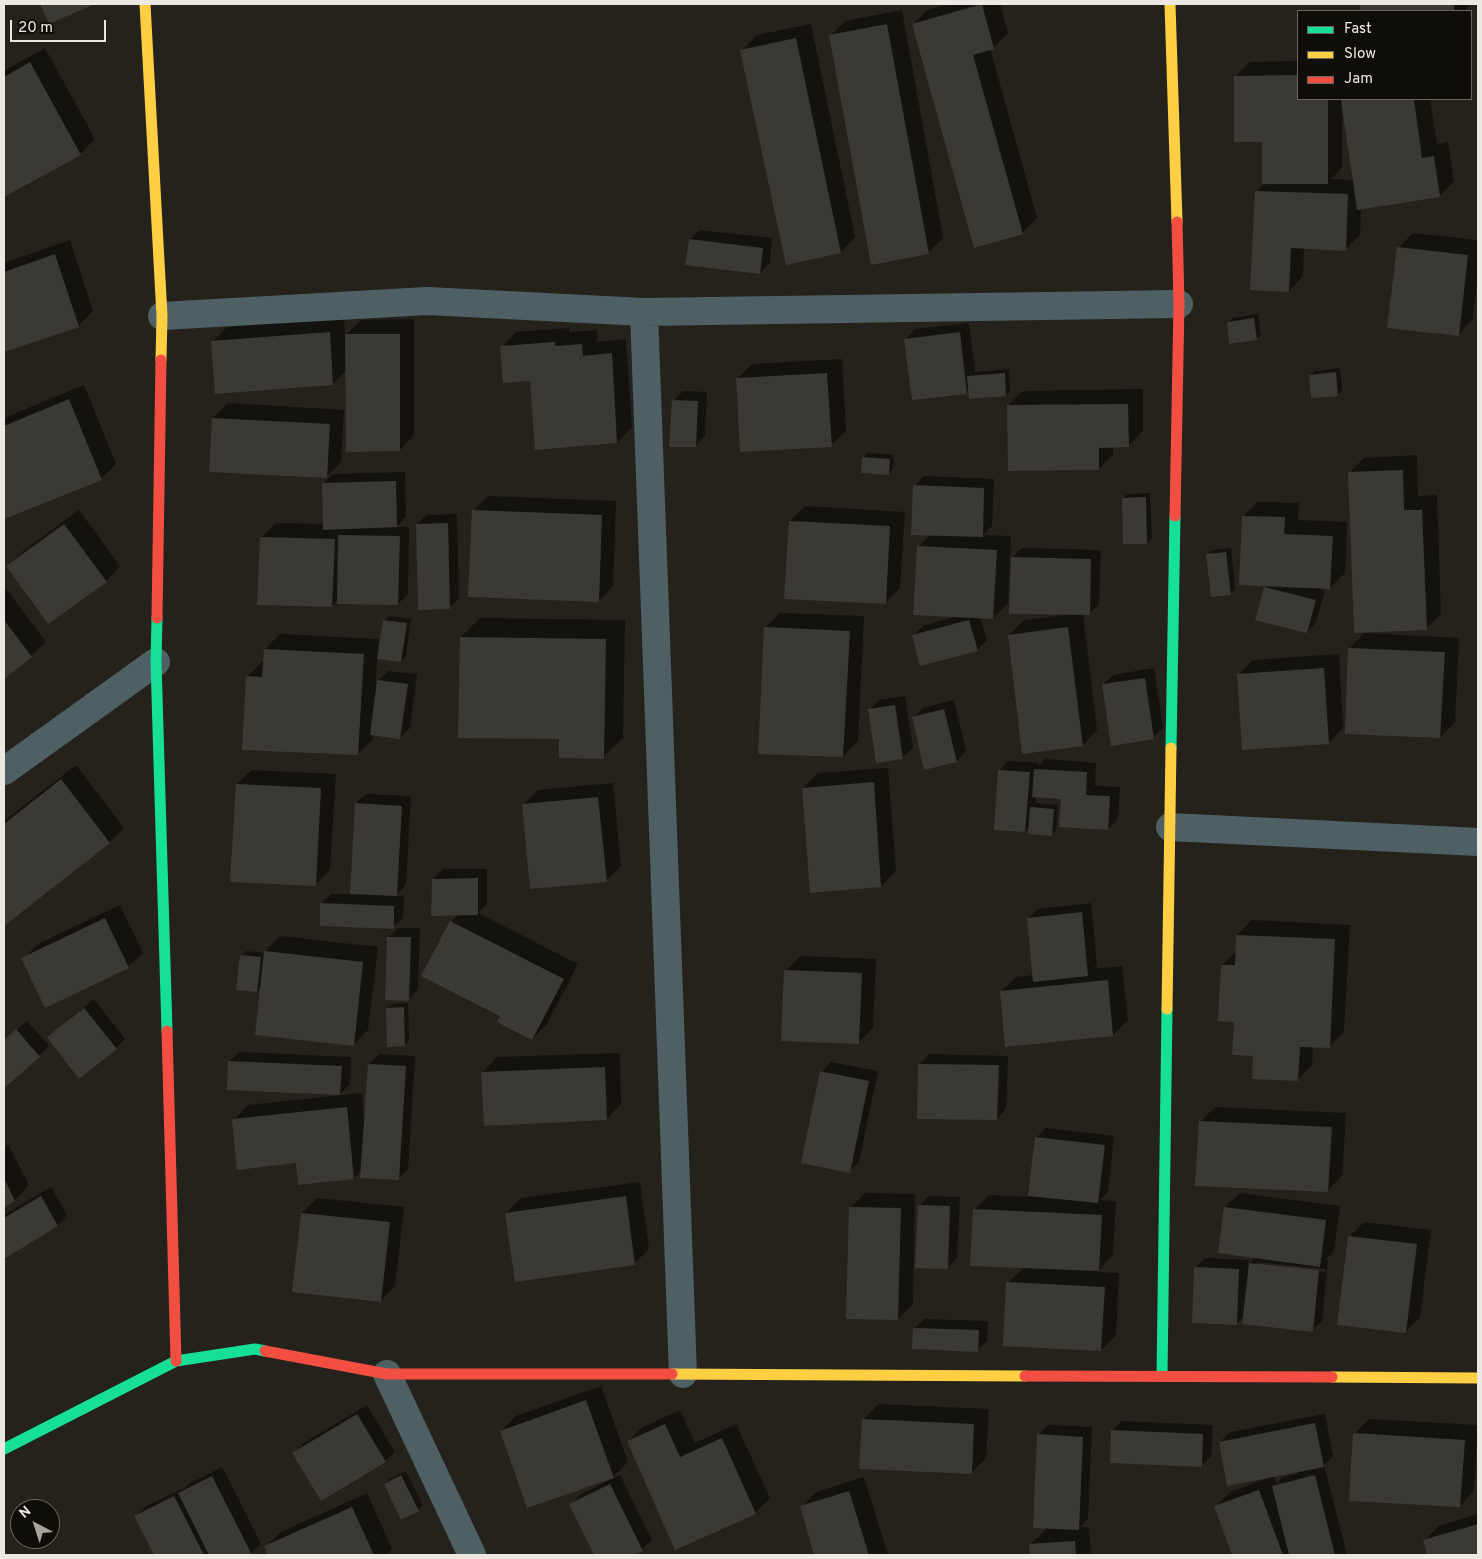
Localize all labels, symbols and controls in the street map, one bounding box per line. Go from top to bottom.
scale bar [12,10,109,42]
legend [1297,10,1472,100]
text: 20 m [18,19,53,38]
text: Fast [1344,20,1372,39]
text: Slow [1344,45,1376,64]
text: Jam [1344,70,1373,89]
north arrow [10,1499,60,1549]
text: N [16,1503,35,1523]

